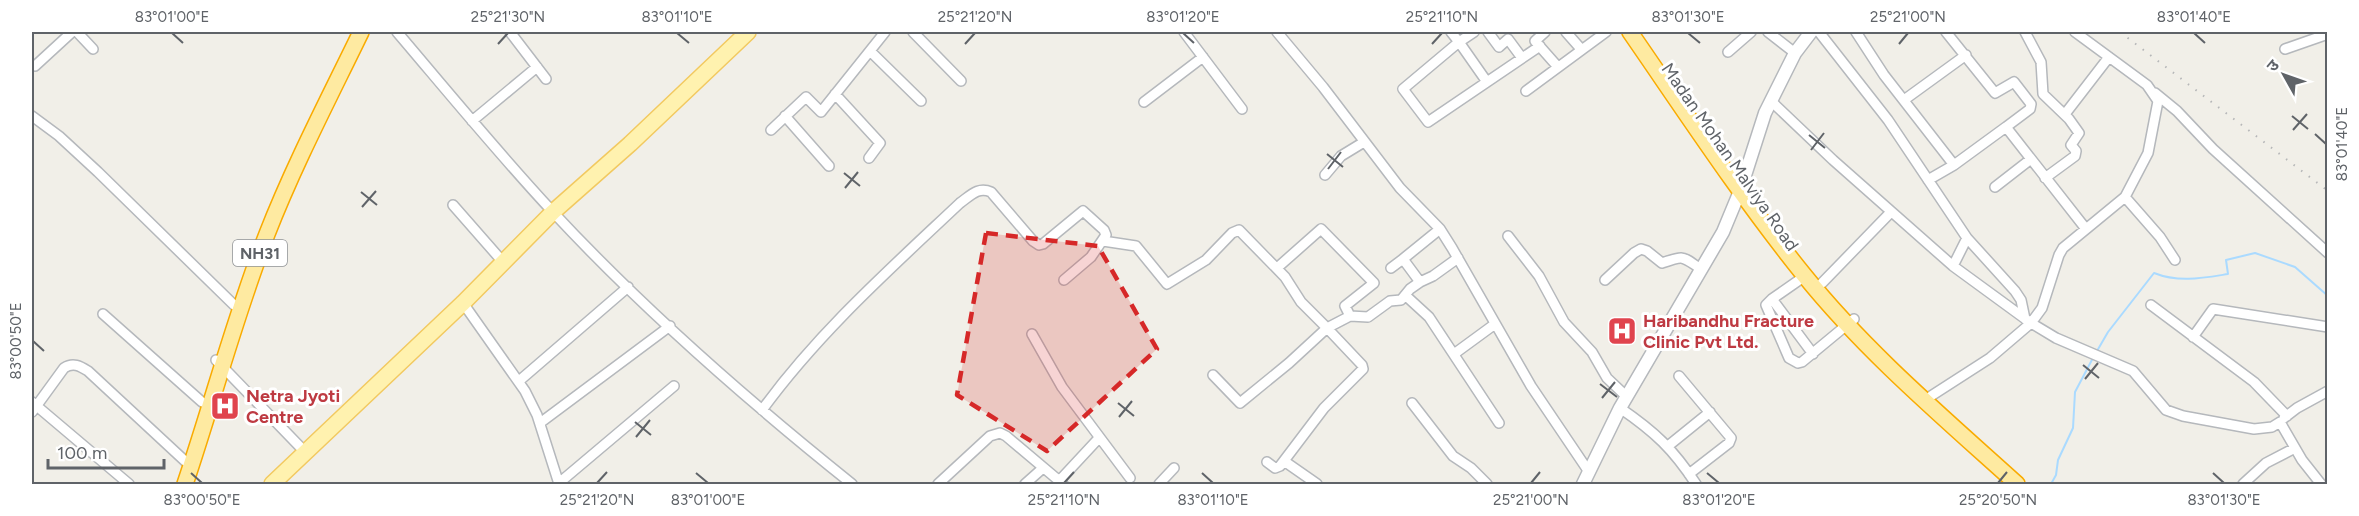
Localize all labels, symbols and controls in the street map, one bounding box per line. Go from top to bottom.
text: 83°01'00"E [135,8,209,26]
text: 25°21'30"N [471,8,545,26]
text: 83°01'10"E [641,8,713,26]
text: 25°21'20"N [938,8,1012,26]
text: 83°01'20"E [1146,8,1220,26]
text: 25°21'10"N [1406,8,1478,26]
text: 83°01'30"E [1651,8,1725,26]
text: 25°21'00"N [1870,8,1946,26]
text: 83°01'40"E [2157,8,2231,26]
north arrow [2254,45,2314,105]
text: उ [2263,56,2284,75]
street label: Madan Mohan Malviya Road [1657,59,1803,255]
text: 83°01'40"E [2333,107,2351,181]
road number: NH31 [233,240,287,266]
text: 83°00'50"E [7,302,25,380]
place label: Haribandhu Fracture Clinic Pvt Ltd. [1643,310,1814,353]
hospital icon: Haribandhu Fracture Clinic Pvt Ltd. [1606,315,1638,347]
place label: Netra Jyoti Centre [246,385,340,428]
hospital icon: Netra Jyoti Centre [209,390,241,422]
scale bar [48,432,164,470]
text: 100 m [57,442,107,464]
text: 83°00'50"E [163,491,241,509]
text: 25°21'20"N [560,491,634,509]
text: 83°01'00"E [671,491,745,509]
text: 25°21'10"N [1028,491,1100,509]
text: 83°01'10"E [1177,491,1249,509]
text: 25°21'00"N [1493,491,1569,509]
text: 83°01'20"E [1682,491,1756,509]
text: 25°20'50"N [1959,491,2037,509]
text: 83°01'30"E [2187,491,2261,509]

